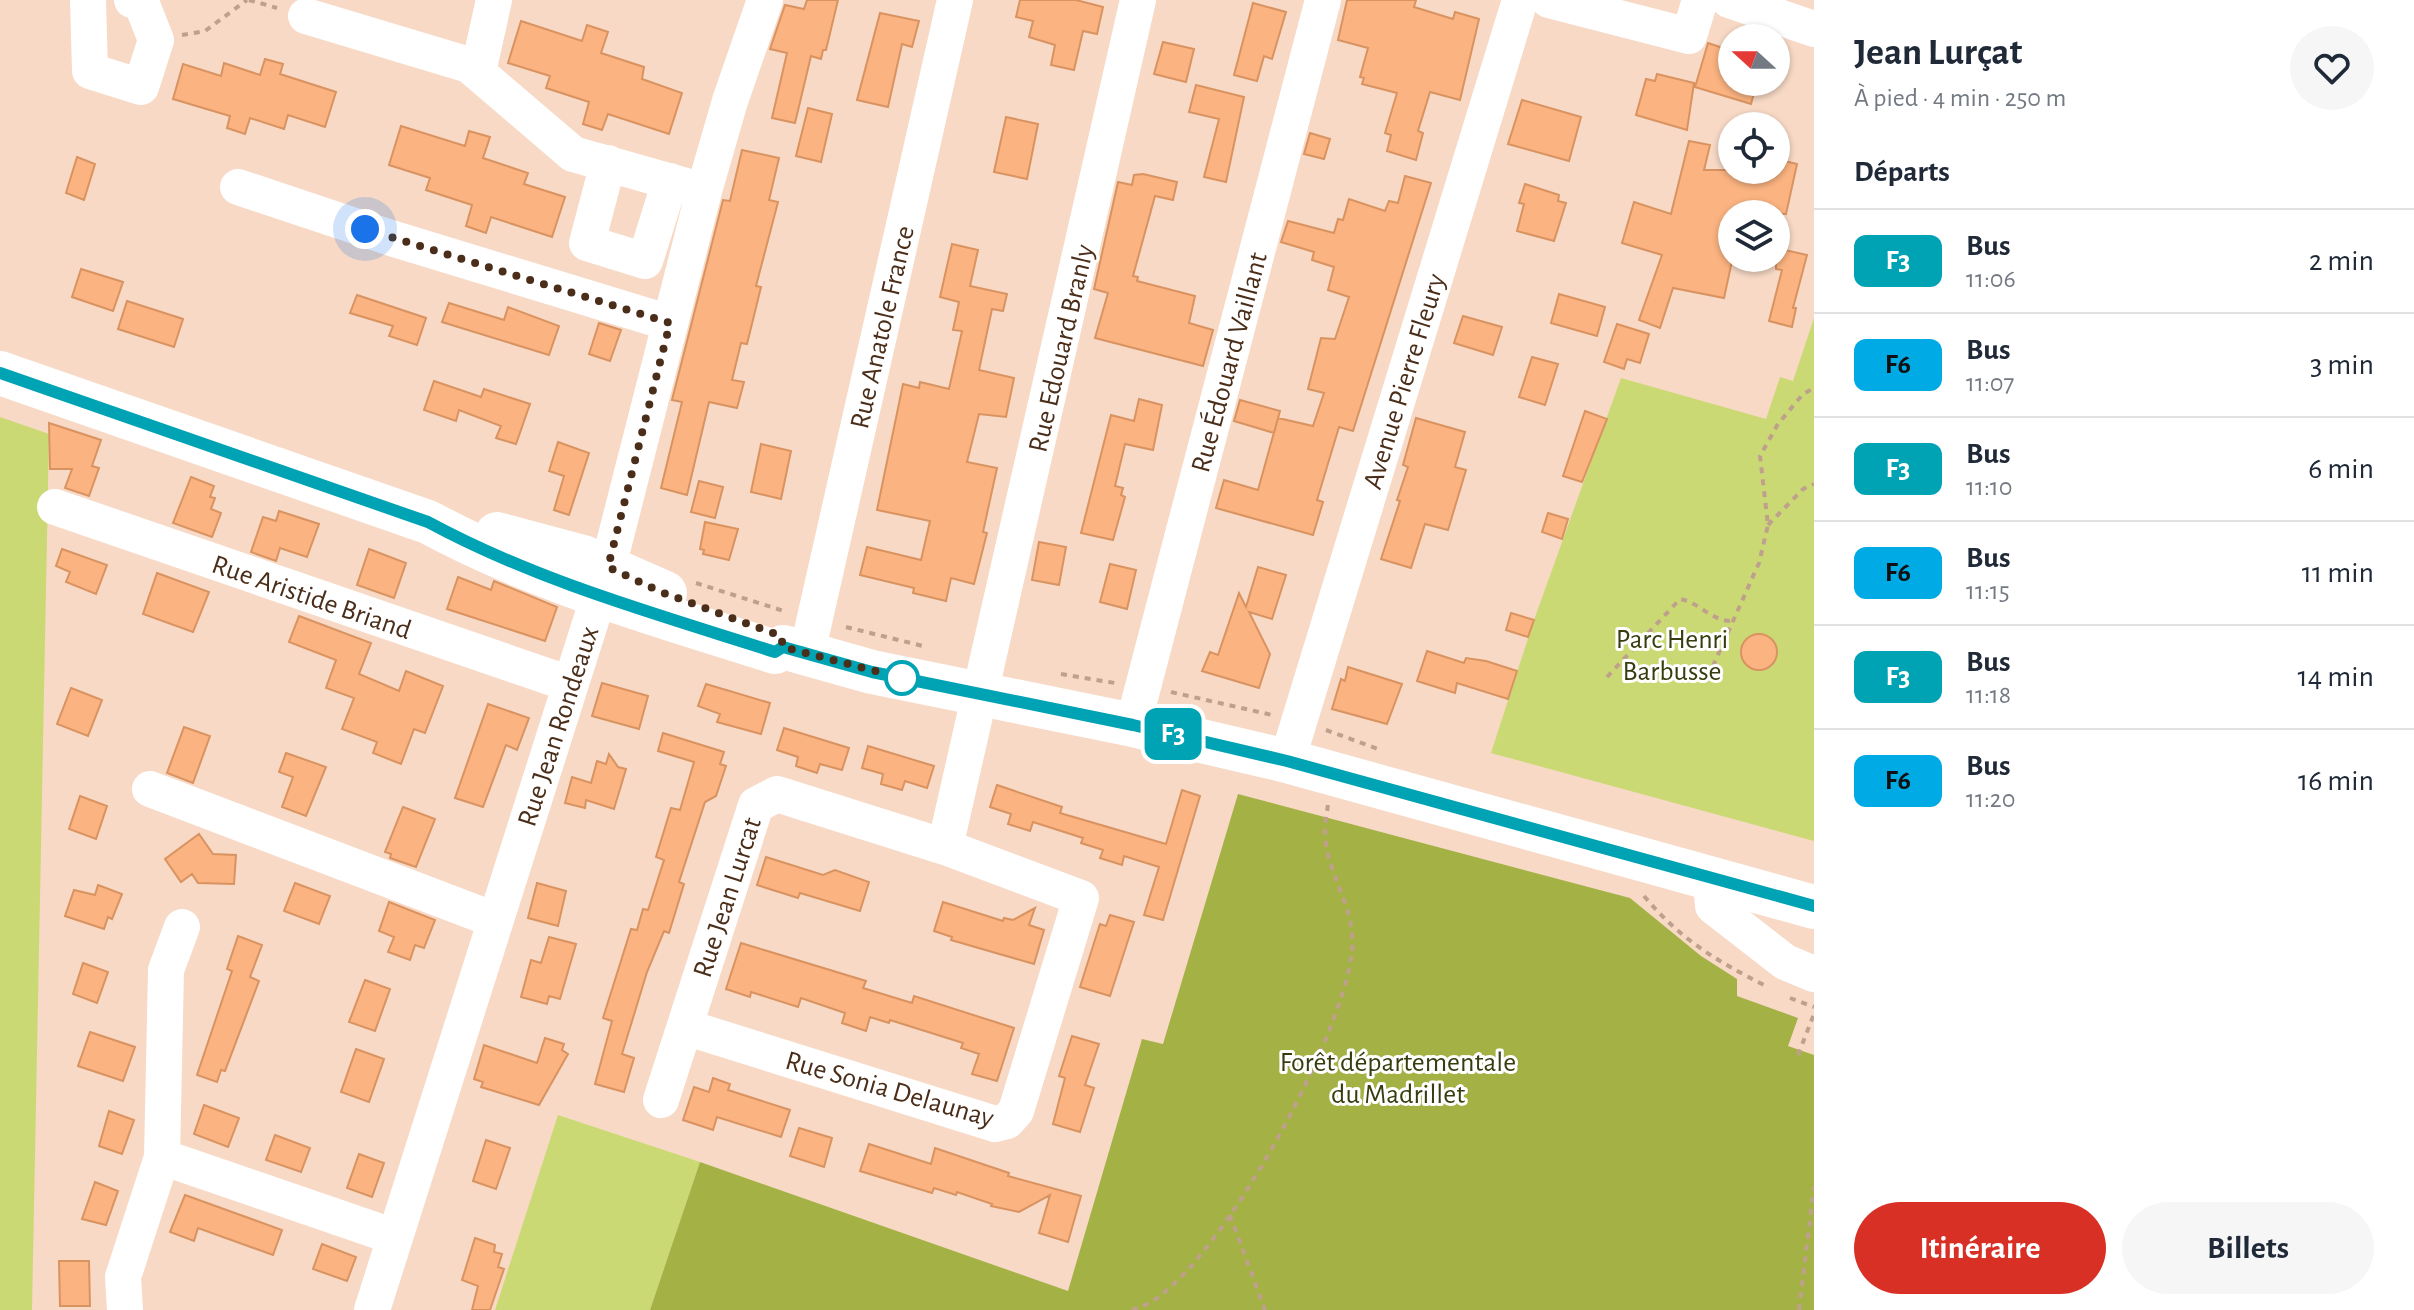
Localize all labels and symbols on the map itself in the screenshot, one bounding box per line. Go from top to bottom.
north arrow [1718,24,1790,96]
your location [345,209,385,249]
street label: Rue Anatole France [846,223,920,432]
street label: Rue Edouard Branly [1024,242,1099,455]
street label: Rue Édouard Vaillant [1184,249,1273,476]
street label: Avenue Pierre Fleury [1359,271,1451,492]
street label: Rue Aristide Briand [208,551,415,645]
street label: Rue Jean Rondeaux [513,623,604,830]
park label: Parc Henri Barbusse [1616,626,1728,686]
unlabelled marker [885,661,919,695]
line badge: F3 [1137,708,1209,760]
street label: Rue Jean Lurcat [689,814,767,981]
street label: Rue Sonia Delaunay [782,1047,997,1133]
park label: Forêt départementale du Madrillet [1280,1049,1516,1109]

